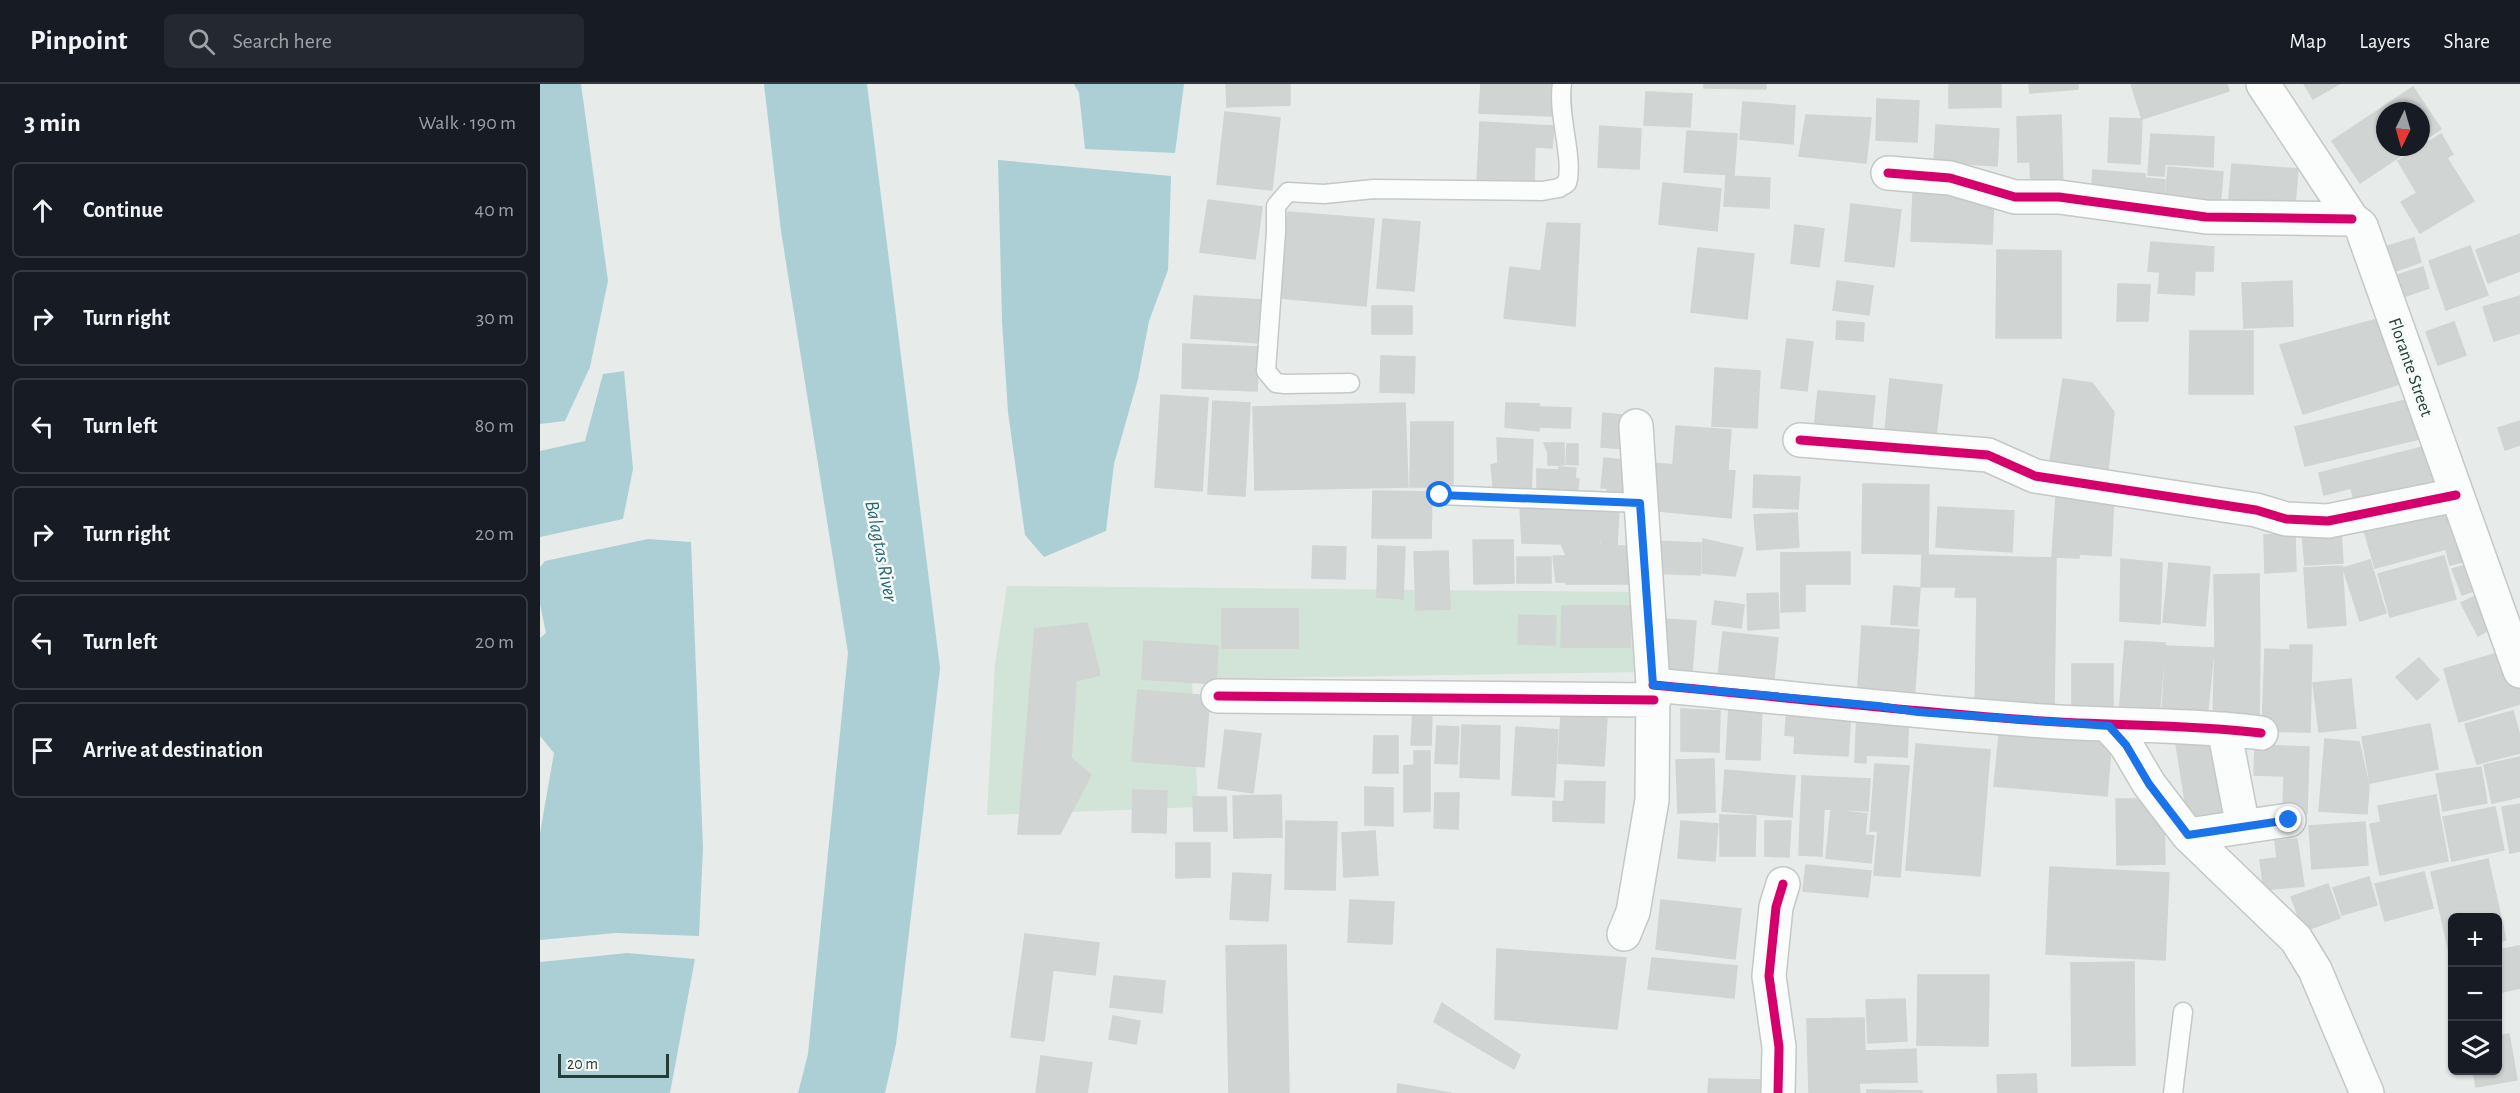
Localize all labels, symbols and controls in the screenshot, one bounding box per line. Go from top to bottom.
search box [164,14,584,68]
icon: search [185,25,218,58]
text: Pinpoint [30,27,128,55]
text: Search here [233,30,332,52]
text: Map [2290,31,2326,52]
text: Layers [2359,31,2410,52]
text: Share [2443,31,2490,52]
north arrow [2376,102,2430,156]
text: 3 min [24,110,81,136]
text: Walk · 190 m [419,113,516,133]
icon: ahead [26,194,59,227]
text: Continue [83,199,163,221]
text: 40 m [475,200,514,220]
icon: right [26,302,59,335]
text: Turn right [83,307,170,329]
text: 30 m [476,308,514,328]
street label: Florante Street [2385,316,2435,419]
icon: left [26,410,59,443]
text: Turn left [83,415,157,437]
text: 80 m [475,416,514,436]
route start [1426,481,1452,507]
water label: Balagtas River [861,499,901,604]
icon: right [26,518,59,551]
text: Turn right [83,523,170,545]
text: 20 m [475,524,514,544]
icon: left [26,626,59,659]
text: Turn left [83,631,157,653]
text: 20 m [475,632,514,652]
icon: arrive [26,734,59,767]
text: Arrive at destination [83,739,263,761]
route end [2275,806,2301,832]
map controls [2448,913,2502,1075]
button: + [2448,913,2502,967]
button: − [2448,967,2502,1021]
button: layers [2448,1021,2502,1075]
scale bar [558,1051,669,1078]
text: 20 m [567,1056,598,1072]

